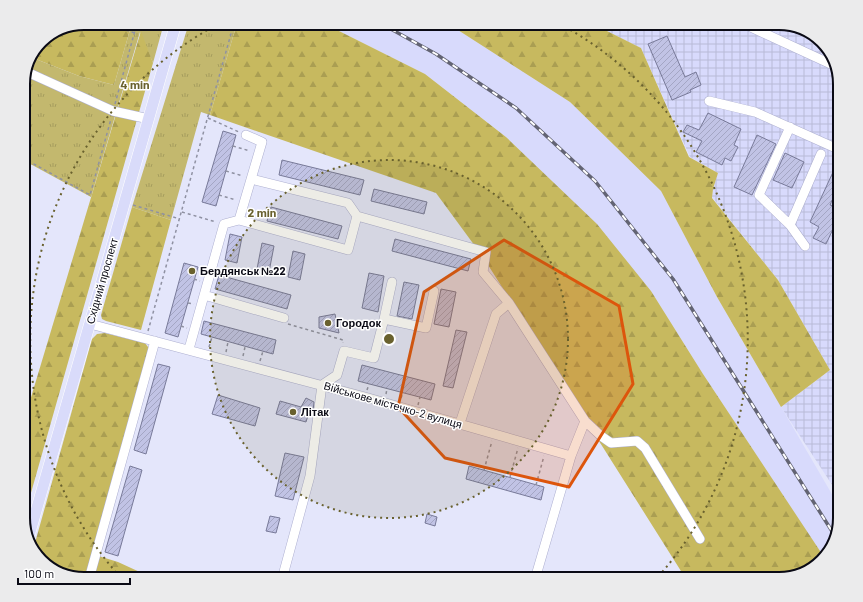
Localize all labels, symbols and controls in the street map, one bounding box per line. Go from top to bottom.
text: 4 min [120,77,150,91]
text: 2 min [248,205,276,219]
street label: Східний проспект [83,236,120,325]
place label: Бердянськ №22 [200,264,286,277]
marker: Бердянськ №22 [187,266,197,276]
place label: Городок [336,316,381,329]
marker: Городок [323,318,333,328]
centre of rings [382,332,396,346]
street label: Військове містечко-2 вулиця [322,379,464,431]
place label: Літак [301,405,329,418]
marker: Літак [288,407,298,417]
scale bar [18,560,130,586]
text: 100 m [24,566,54,580]

